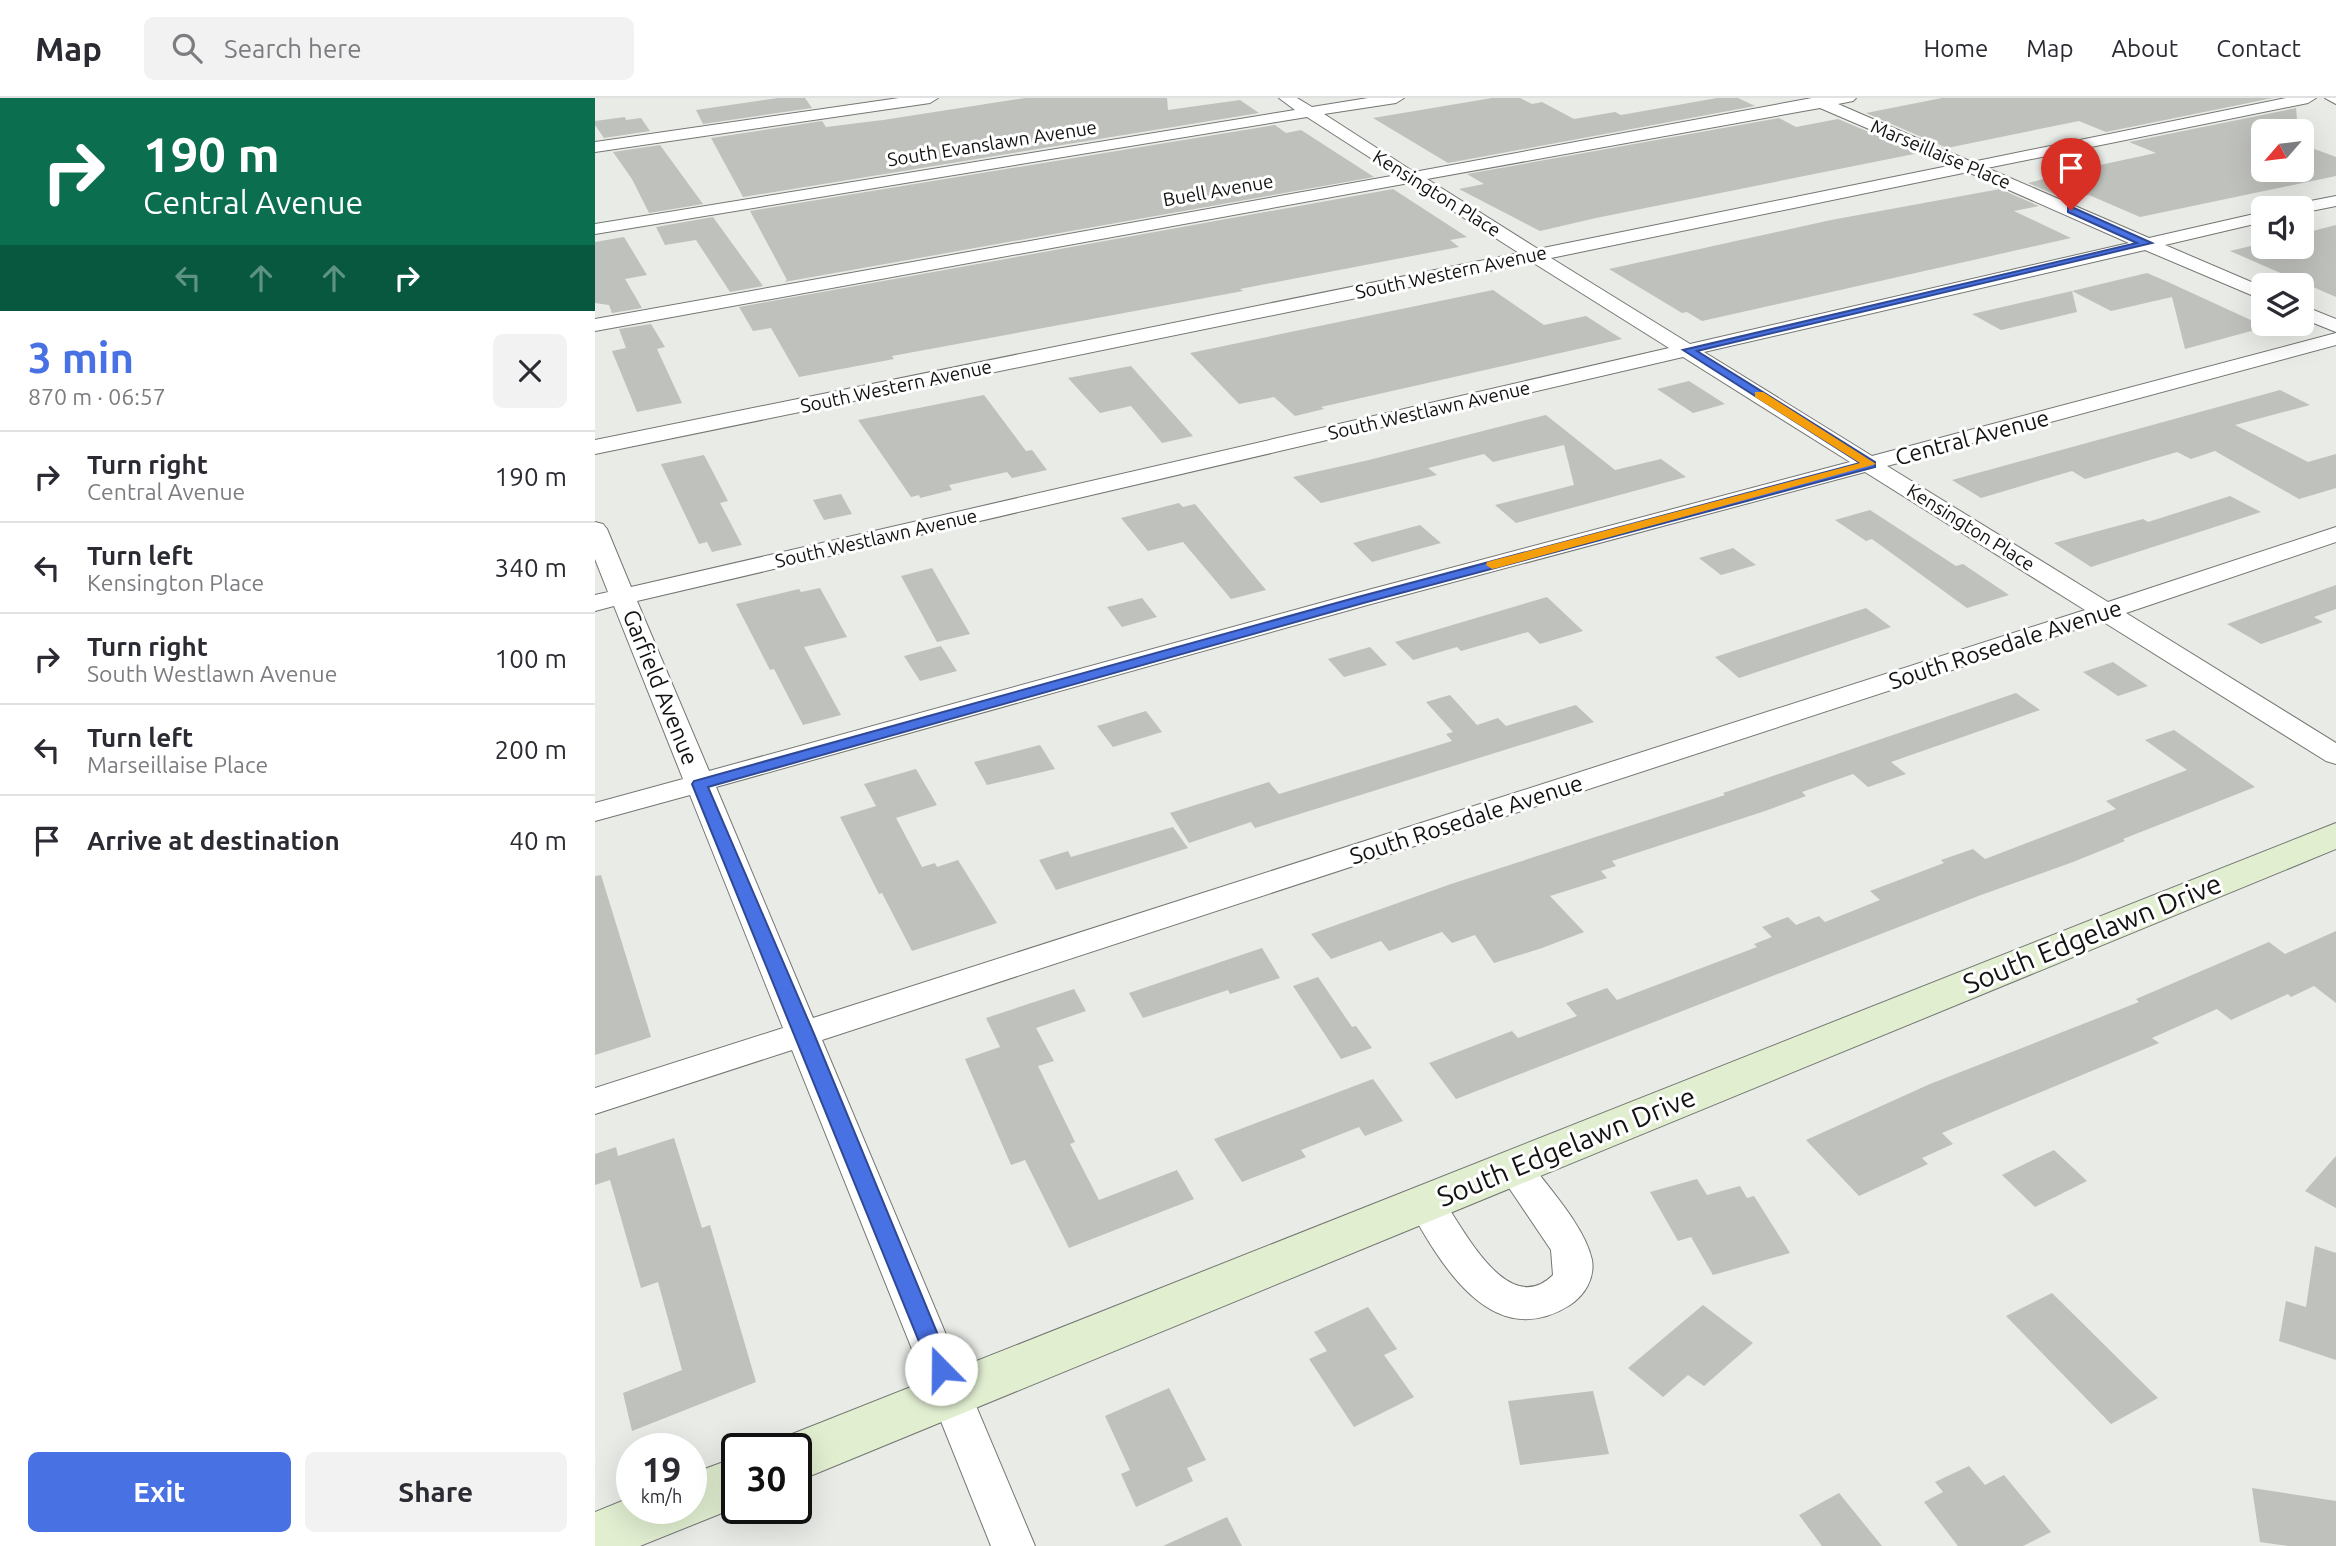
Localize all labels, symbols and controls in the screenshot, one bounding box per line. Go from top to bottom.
search box [144,17,634,80]
icon: search [168,29,206,67]
text: Map [35,30,102,67]
text: Search here [224,34,362,63]
text: Home [1923,35,1988,62]
text: Map [2026,35,2073,62]
text: About [2111,35,2178,62]
text: Contact [2216,35,2301,62]
street label: Marseillaise Place [1868,115,2014,193]
street label: South Evanslawn Avenue [886,116,1098,170]
north arrow [2251,119,2313,182]
map controls [2251,119,2314,336]
icon: right [28,126,119,217]
text: 190 m [143,126,280,181]
pin [2041,138,2101,210]
street label: Kensington Place [1369,145,1505,241]
icon: arrive [2052,149,2090,187]
street label: Buell Avenue [1161,169,1275,211]
text: Central Avenue [143,184,363,220]
button: sound [2251,196,2314,259]
street label: South Western Avenue [1353,241,1549,303]
icon: left [169,259,207,297]
icon: ahead [242,259,280,297]
icon: ahead [315,259,353,297]
icon: right [388,259,426,297]
button: layers [2251,273,2314,336]
text: 3 min [28,334,134,381]
button: close [493,334,567,408]
street label: South Western Avenue [798,355,994,417]
street label: South Westlawn Avenue [1326,376,1532,444]
text: 870 m · 06:57 [28,384,166,409]
street label: Central Avenue [1892,404,2052,470]
text: Turn right [87,450,208,479]
icon: right [28,458,66,496]
text: 190 m [495,462,567,491]
text: Central Avenue [87,479,245,504]
street label: Kensington Place [1903,479,2039,575]
street label: South Westlawn Avenue [773,504,979,572]
text: Turn left [87,541,193,570]
icon: left [28,549,66,587]
text: 340 m [495,553,567,582]
text: Kensington Place [87,570,264,595]
street label: South Rosedale Avenue [1885,595,2125,693]
street label: Garfield Avenue [618,606,704,768]
text: Turn right [87,632,208,661]
icon: right [28,640,66,678]
text: 100 m [495,644,567,673]
text: South Westlawn Avenue [87,661,337,686]
text: Turn left [87,723,193,752]
icon: left [28,731,66,769]
text: 200 m [495,735,567,764]
text: Marseillaise Place [87,752,268,777]
street label: South Rosedale Avenue [1346,770,1586,868]
icon: arrive [28,822,66,860]
text: Arrive at destination [87,826,340,855]
text: 40 m [509,826,567,855]
street label: South Edgelawn Drive [1958,867,2226,999]
street label: South Edgelawn Drive [1432,1080,1700,1212]
position arrow [904,1332,978,1406]
speed limit sign: 30 [721,1433,812,1524]
text: 19 [642,1449,681,1489]
button: Exit [28,1452,291,1532]
button: Share [305,1452,567,1532]
text: km/h [641,1486,682,1506]

